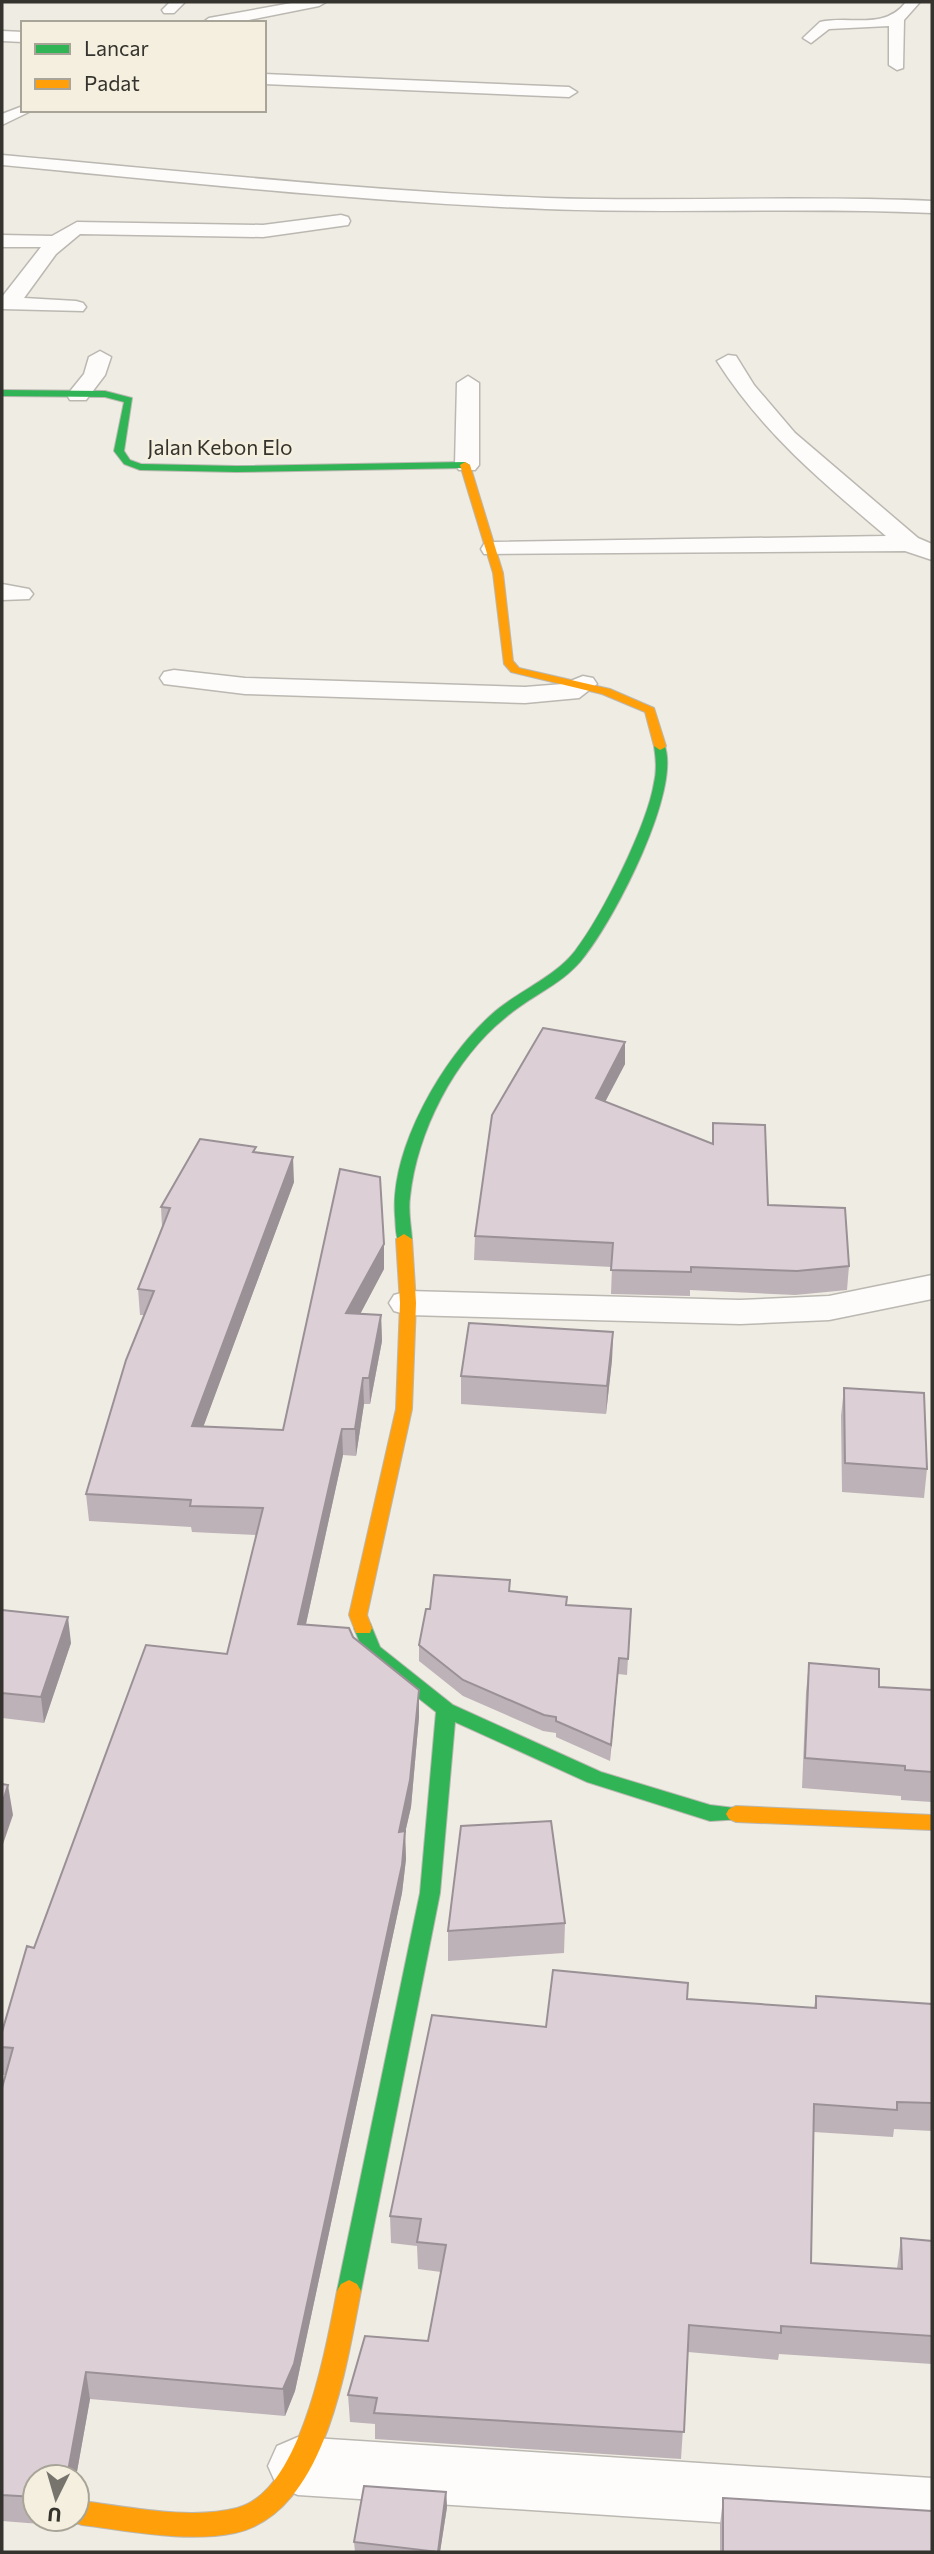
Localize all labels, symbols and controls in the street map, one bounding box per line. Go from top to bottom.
legend [21,21,266,112]
text: Lancar [84,35,149,60]
text: Padat [84,70,140,95]
street label: Jalan Kebon Elo [147,434,293,459]
north arrow [21,2463,91,2533]
text: U [47,2503,62,2527]

